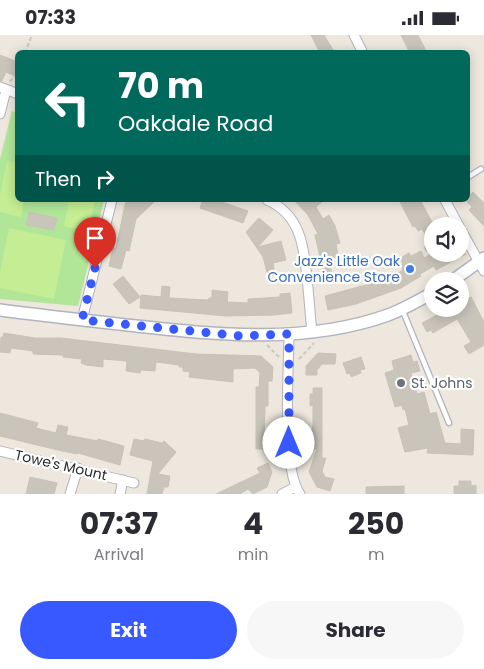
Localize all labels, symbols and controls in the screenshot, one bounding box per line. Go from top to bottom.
text: 07:33 [25,4,76,31]
text: 70 m [118,61,204,110]
icon: left [35,70,100,135]
text: Oakdale Road [118,108,273,139]
icon: right [91,165,119,193]
text: Then [35,166,81,193]
pin [74,217,116,268]
map controls [424,217,469,317]
button: sound [424,217,469,262]
icon: arrive [81,224,109,252]
place label: Jazz's Little Oak Convenience Store [268,251,401,287]
marker: Jazz's Little Oak Convenience Store [404,263,416,275]
button: layers [424,272,469,317]
place label: St. Johns [411,373,473,393]
marker: St. Johns [395,377,407,389]
position arrow [262,416,314,468]
street label: Towe's Mount [13,445,109,485]
text: 07:37 [80,502,158,545]
text: 4 [243,502,263,545]
text: 250 [348,502,404,545]
text: Arrival [94,543,144,566]
text: min [238,543,268,566]
text: m [368,543,384,566]
button: Exit [20,601,237,659]
button: Share [247,601,464,659]

